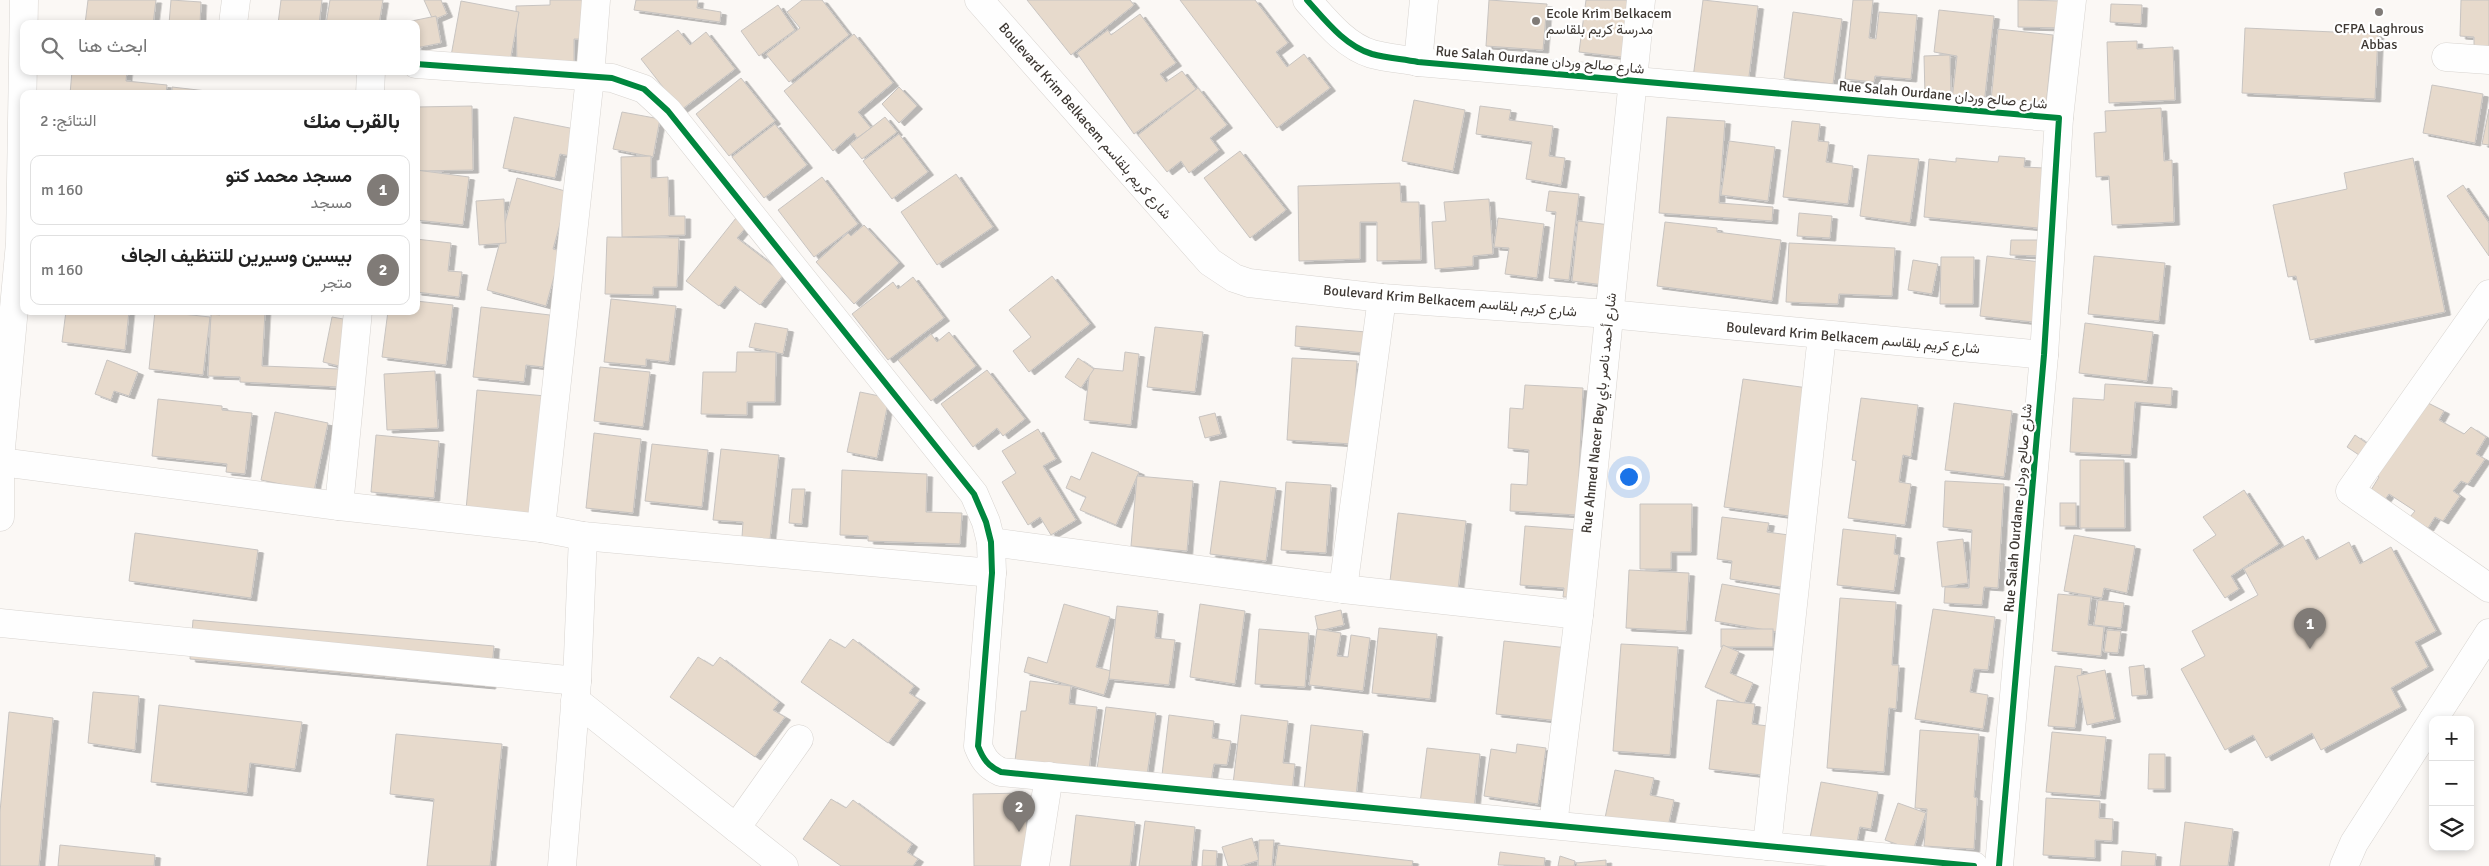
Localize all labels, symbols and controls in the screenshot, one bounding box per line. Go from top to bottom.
place label: Ecole Krim Belkacem مدرسة كريم بلقاسم [1546,5,1672,38]
marker: CFPA Laghrous Abbas [2373,6,2385,18]
marker: Ecole Krim Belkacem مدرسة كريم بلقاسم [1530,15,1542,27]
street label: Boulevard Krim Belkacem شارع كريم بلقاسم [994,19,1175,224]
search box [20,20,420,75]
place label: CFPA Laghrous Abbas [2334,20,2424,53]
icon: search [38,34,66,62]
text: ابحث هنا [78,34,147,58]
street label: Rue Salah Ourdane شارع صالح وردان [1435,42,1645,80]
street label: Rue Salah Ourdane شارع صالح وردان [1838,77,2048,115]
text: بالقرب منك [303,108,400,134]
text: النتائج: 2 [40,111,96,131]
text: مسجد محمد كتو [226,164,352,188]
text: 160 m [41,180,83,200]
text: 1 [379,180,387,200]
text: مسجد [311,193,352,213]
text: بيسين وسيرين للتنظيف الجاف [121,244,352,268]
text: 160 m [41,260,83,280]
text: 2 [379,260,387,280]
text: متجر [321,273,352,293]
street label: Boulevard Krim Belkacem شارع كريم بلقاسم [1322,281,1578,323]
street label: Rue Ahmed Nacer Bey شارع أحمد ناصر باي [1578,292,1623,534]
street label: Boulevard Krim Belkacem شارع كريم بلقاسم [1725,318,1981,360]
street label: Rue Salah Ourdane شارع صالح وردان [2000,403,2038,613]
your location [1616,464,1642,490]
pin: 1 [2294,608,2326,649]
map controls [2429,716,2474,851]
button: + [2429,716,2474,761]
button: − [2429,761,2474,806]
pin: 2 [1003,791,1035,832]
button: layers [2429,806,2474,851]

